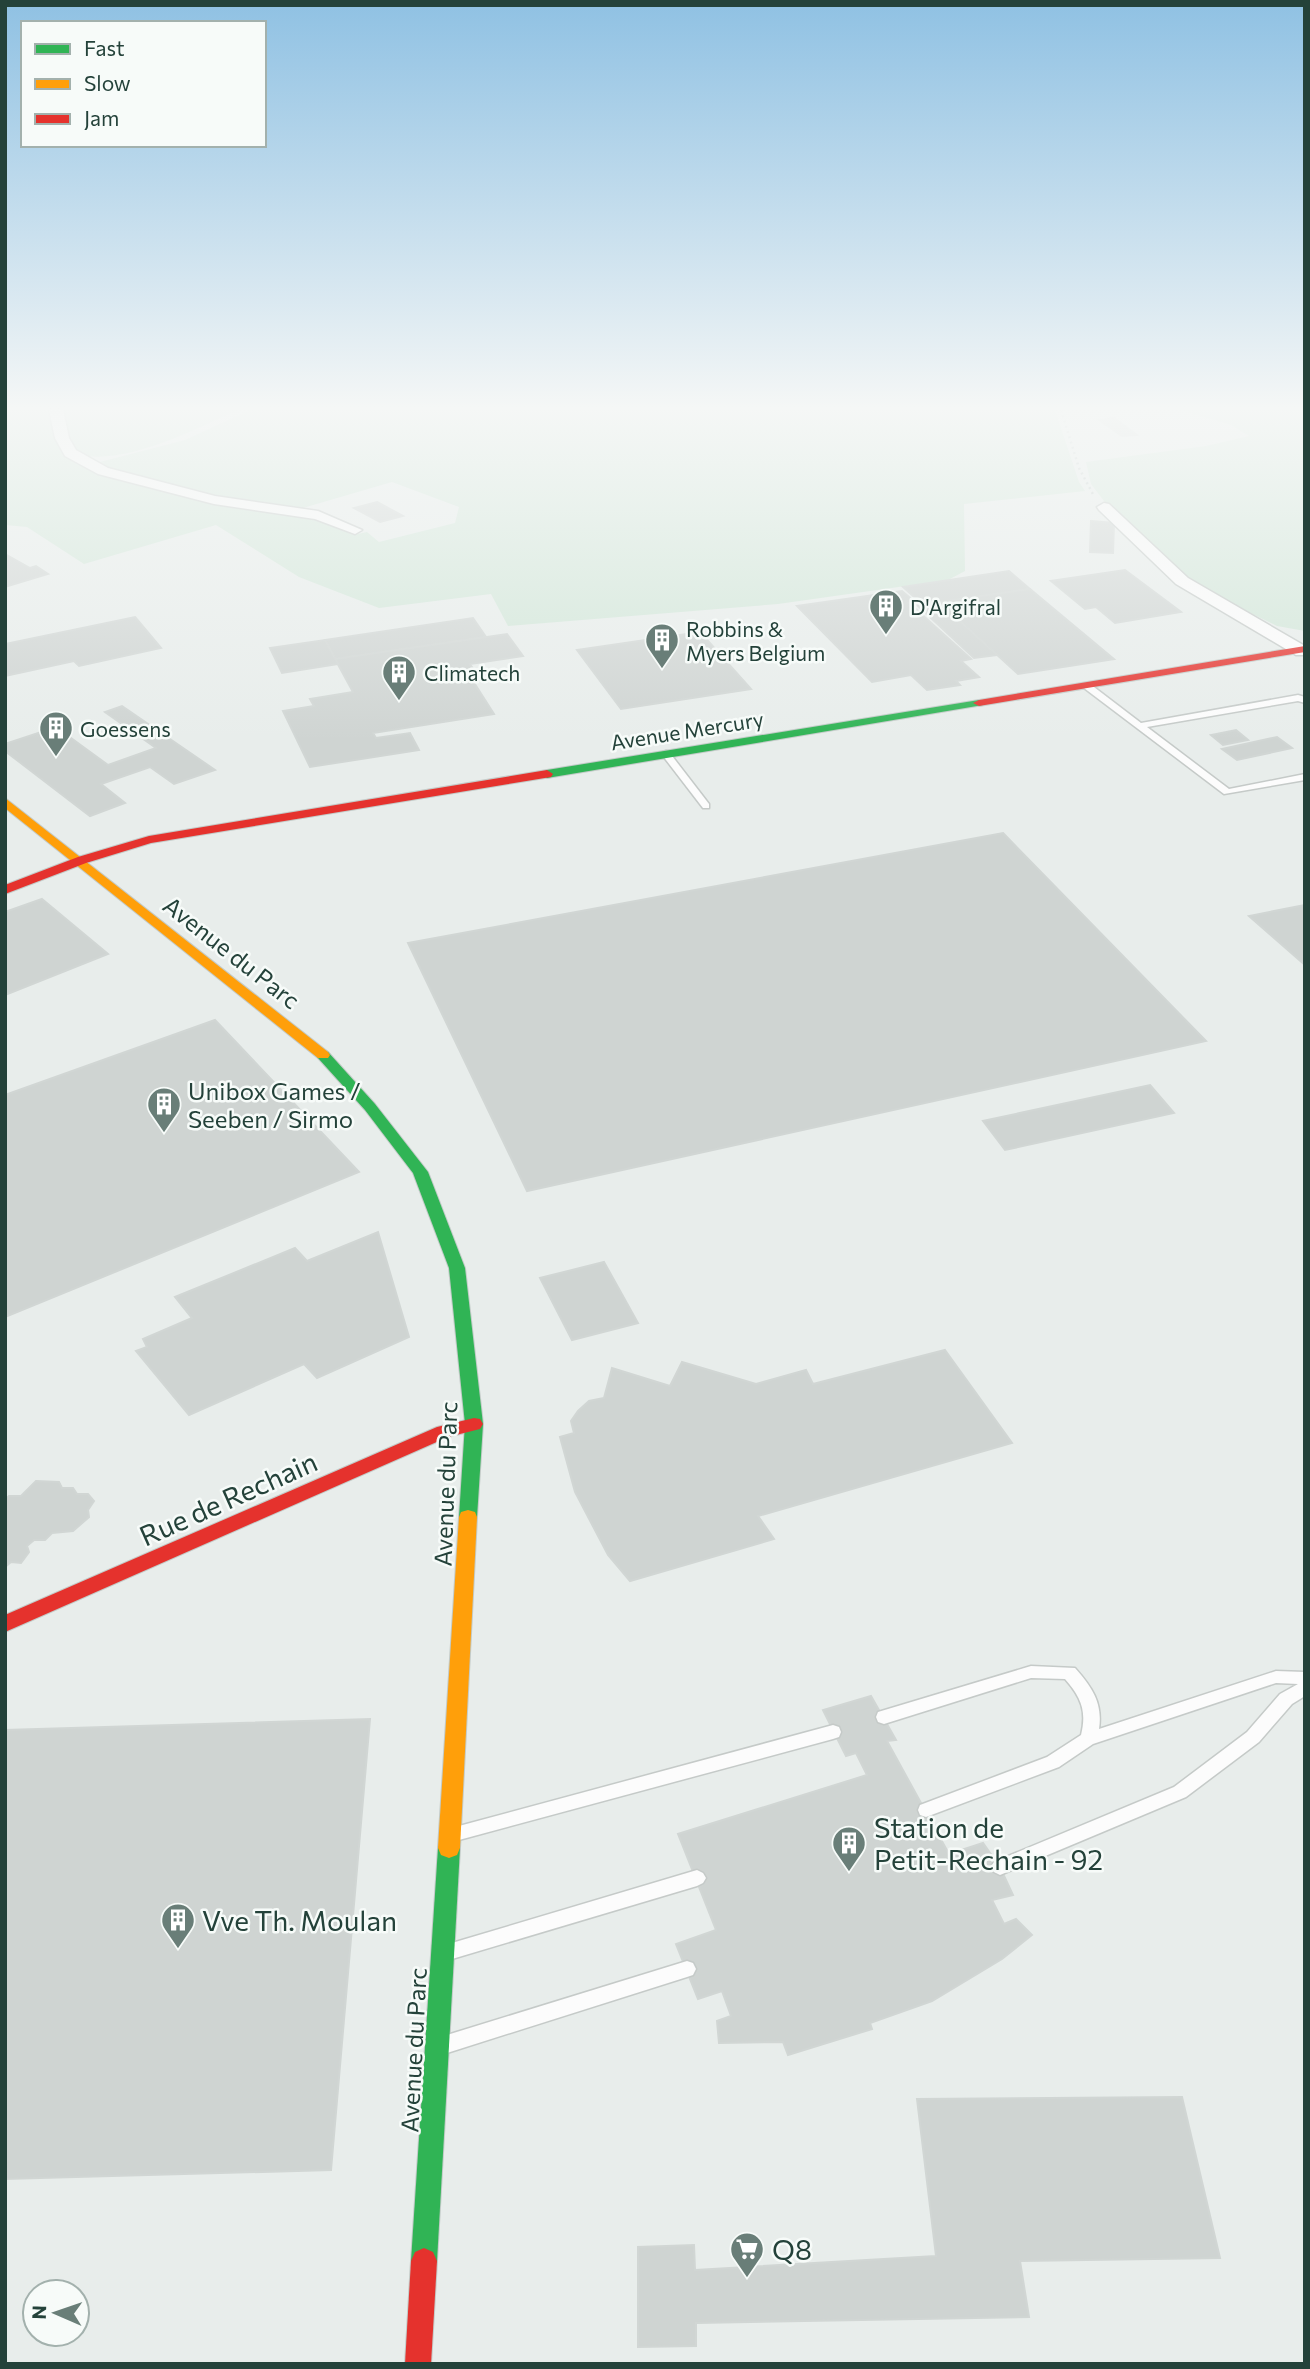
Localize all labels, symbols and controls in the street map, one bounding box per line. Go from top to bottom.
legend [21,21,266,147]
text: Fast [84,35,125,60]
text: Slow [84,70,131,95]
text: Jam [84,105,119,130]
building icon: D'Argifral [867,587,905,636]
place label: D'Argifral [910,594,1001,619]
place label: Robbins & Myers Belgium [686,616,825,665]
building icon: Robbins & Myers Belgium [643,621,681,670]
building icon: Climatech [380,653,418,702]
place label: Climatech [424,660,520,685]
street label: Avenue Mercury [609,706,765,754]
building icon: Goessens [37,709,75,758]
place label: Goessens [80,716,171,741]
street label: Avenue du Parc [158,890,306,1014]
place label: Unibox Games / Seeben / Sirmo [188,1076,361,1133]
building icon: Unibox Games / Seeben / Sirmo [145,1085,183,1134]
street label: Avenue du Parc [428,1401,462,1567]
street label: Rue de Rechain [134,1444,322,1552]
place label: Station de Petit-Rechain - 92 [874,1810,1103,1876]
building icon: Station de Petit-Rechain - 92 [830,1824,868,1873]
building icon: Vve Th. Moulan [159,1901,197,1950]
place label: Vve Th. Moulan [202,1903,397,1937]
street label: Avenue du Parc [394,1967,432,2133]
supermarket icon: Q8 [728,2230,766,2279]
place label: Q8 [772,2232,812,2266]
north arrow [21,2278,91,2348]
text: N [27,2305,50,2320]

